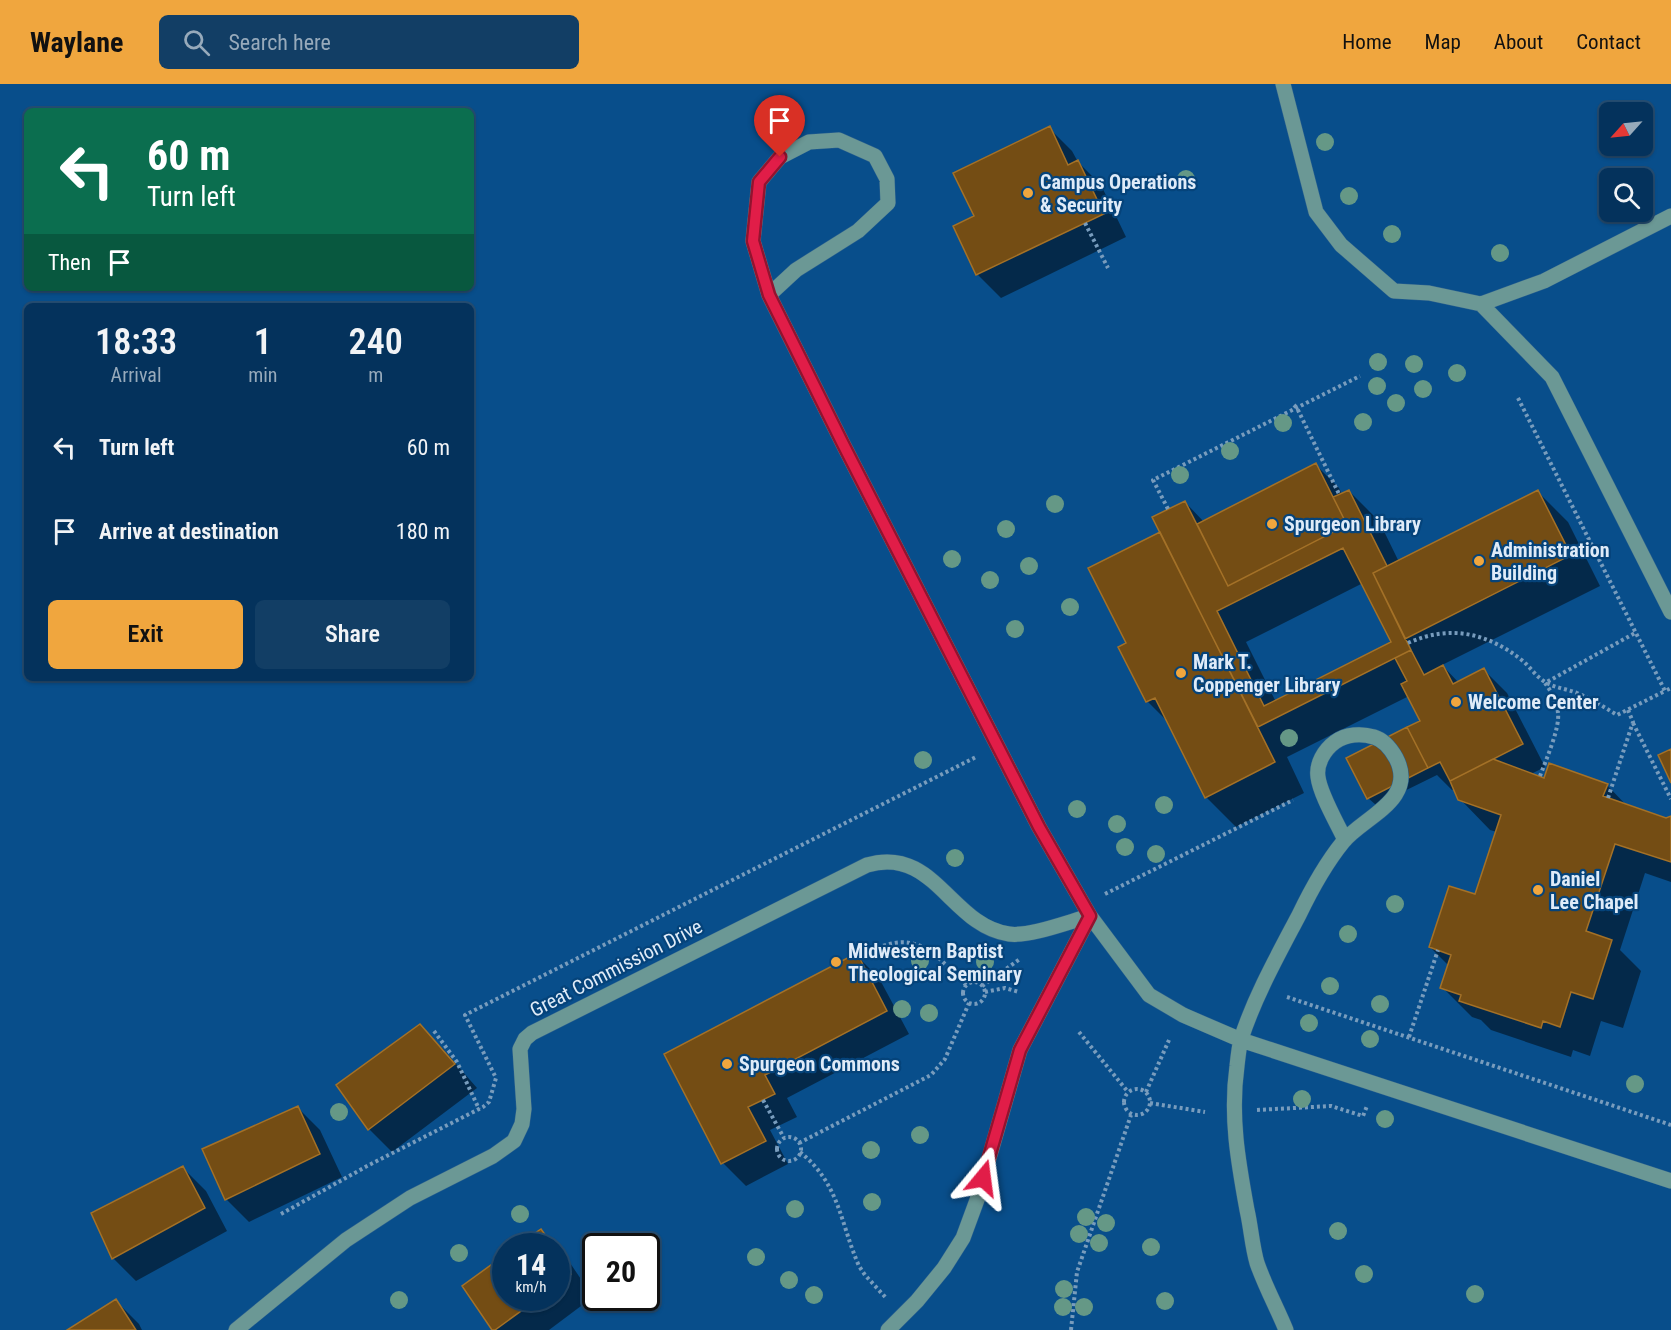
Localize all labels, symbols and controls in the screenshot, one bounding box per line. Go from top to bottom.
search box [159,15,579,69]
text: Waylane [30,26,123,59]
icon: search [180,26,213,59]
text: Search here [228,30,331,55]
text: Home [1342,30,1392,54]
text: Map [1425,30,1461,54]
text: About [1494,30,1543,54]
text: Contact [1576,30,1641,54]
pin [754,95,805,157]
north arrow [1599,102,1653,156]
map controls [1599,102,1653,222]
icon: arrive [763,104,796,137]
text: 60 m [147,131,230,180]
icon: left [48,132,126,210]
button: search [1599,168,1653,222]
place label: Campus Operations & Security [1040,170,1196,217]
text: Turn left [147,181,236,213]
marker: Campus Operations & Security [1021,186,1035,200]
icon: arrive [103,246,136,279]
text: Then [48,250,91,275]
text: 18:33 [95,321,177,363]
text: 1 [254,321,272,363]
text: 240 [349,321,403,363]
text: Arrival [111,363,162,387]
text: min [248,363,277,387]
text: m [368,363,383,387]
icon: left [48,431,81,464]
text: Turn left [99,435,174,460]
text: 60 m [407,435,450,460]
place label: Spurgeon Library [1284,512,1421,536]
icon: arrive [48,515,81,548]
marker: Spurgeon Library [1265,517,1279,531]
text: Arrive at destination [99,519,279,544]
text: 180 m [396,519,450,544]
place label: Administration Building [1491,538,1610,585]
marker: Administration Building [1472,554,1486,568]
button: Exit [48,600,243,669]
button: Share [255,600,450,669]
place label: Mark T. Coppenger Library [1193,650,1340,697]
marker: Mark T. Coppenger Library [1174,666,1188,680]
place label: Welcome Center [1468,690,1599,714]
marker: Welcome Center [1449,695,1463,709]
place label: Daniel Lee Chapel [1550,867,1639,914]
marker: Daniel Lee Chapel [1531,883,1545,897]
street label: Great Commission Drive [526,914,706,1022]
place label: Midwestern Baptist Theological Seminary [848,939,1022,986]
marker: Midwestern Baptist Theological Seminary [829,955,843,969]
place label: Spurgeon Commons [739,1052,900,1076]
marker: Spurgeon Commons [720,1057,734,1071]
position arrow [951,1146,1015,1210]
speed limit sign: 20 [582,1233,660,1311]
text: 14 [516,1247,546,1282]
text: km/h [516,1278,546,1296]

